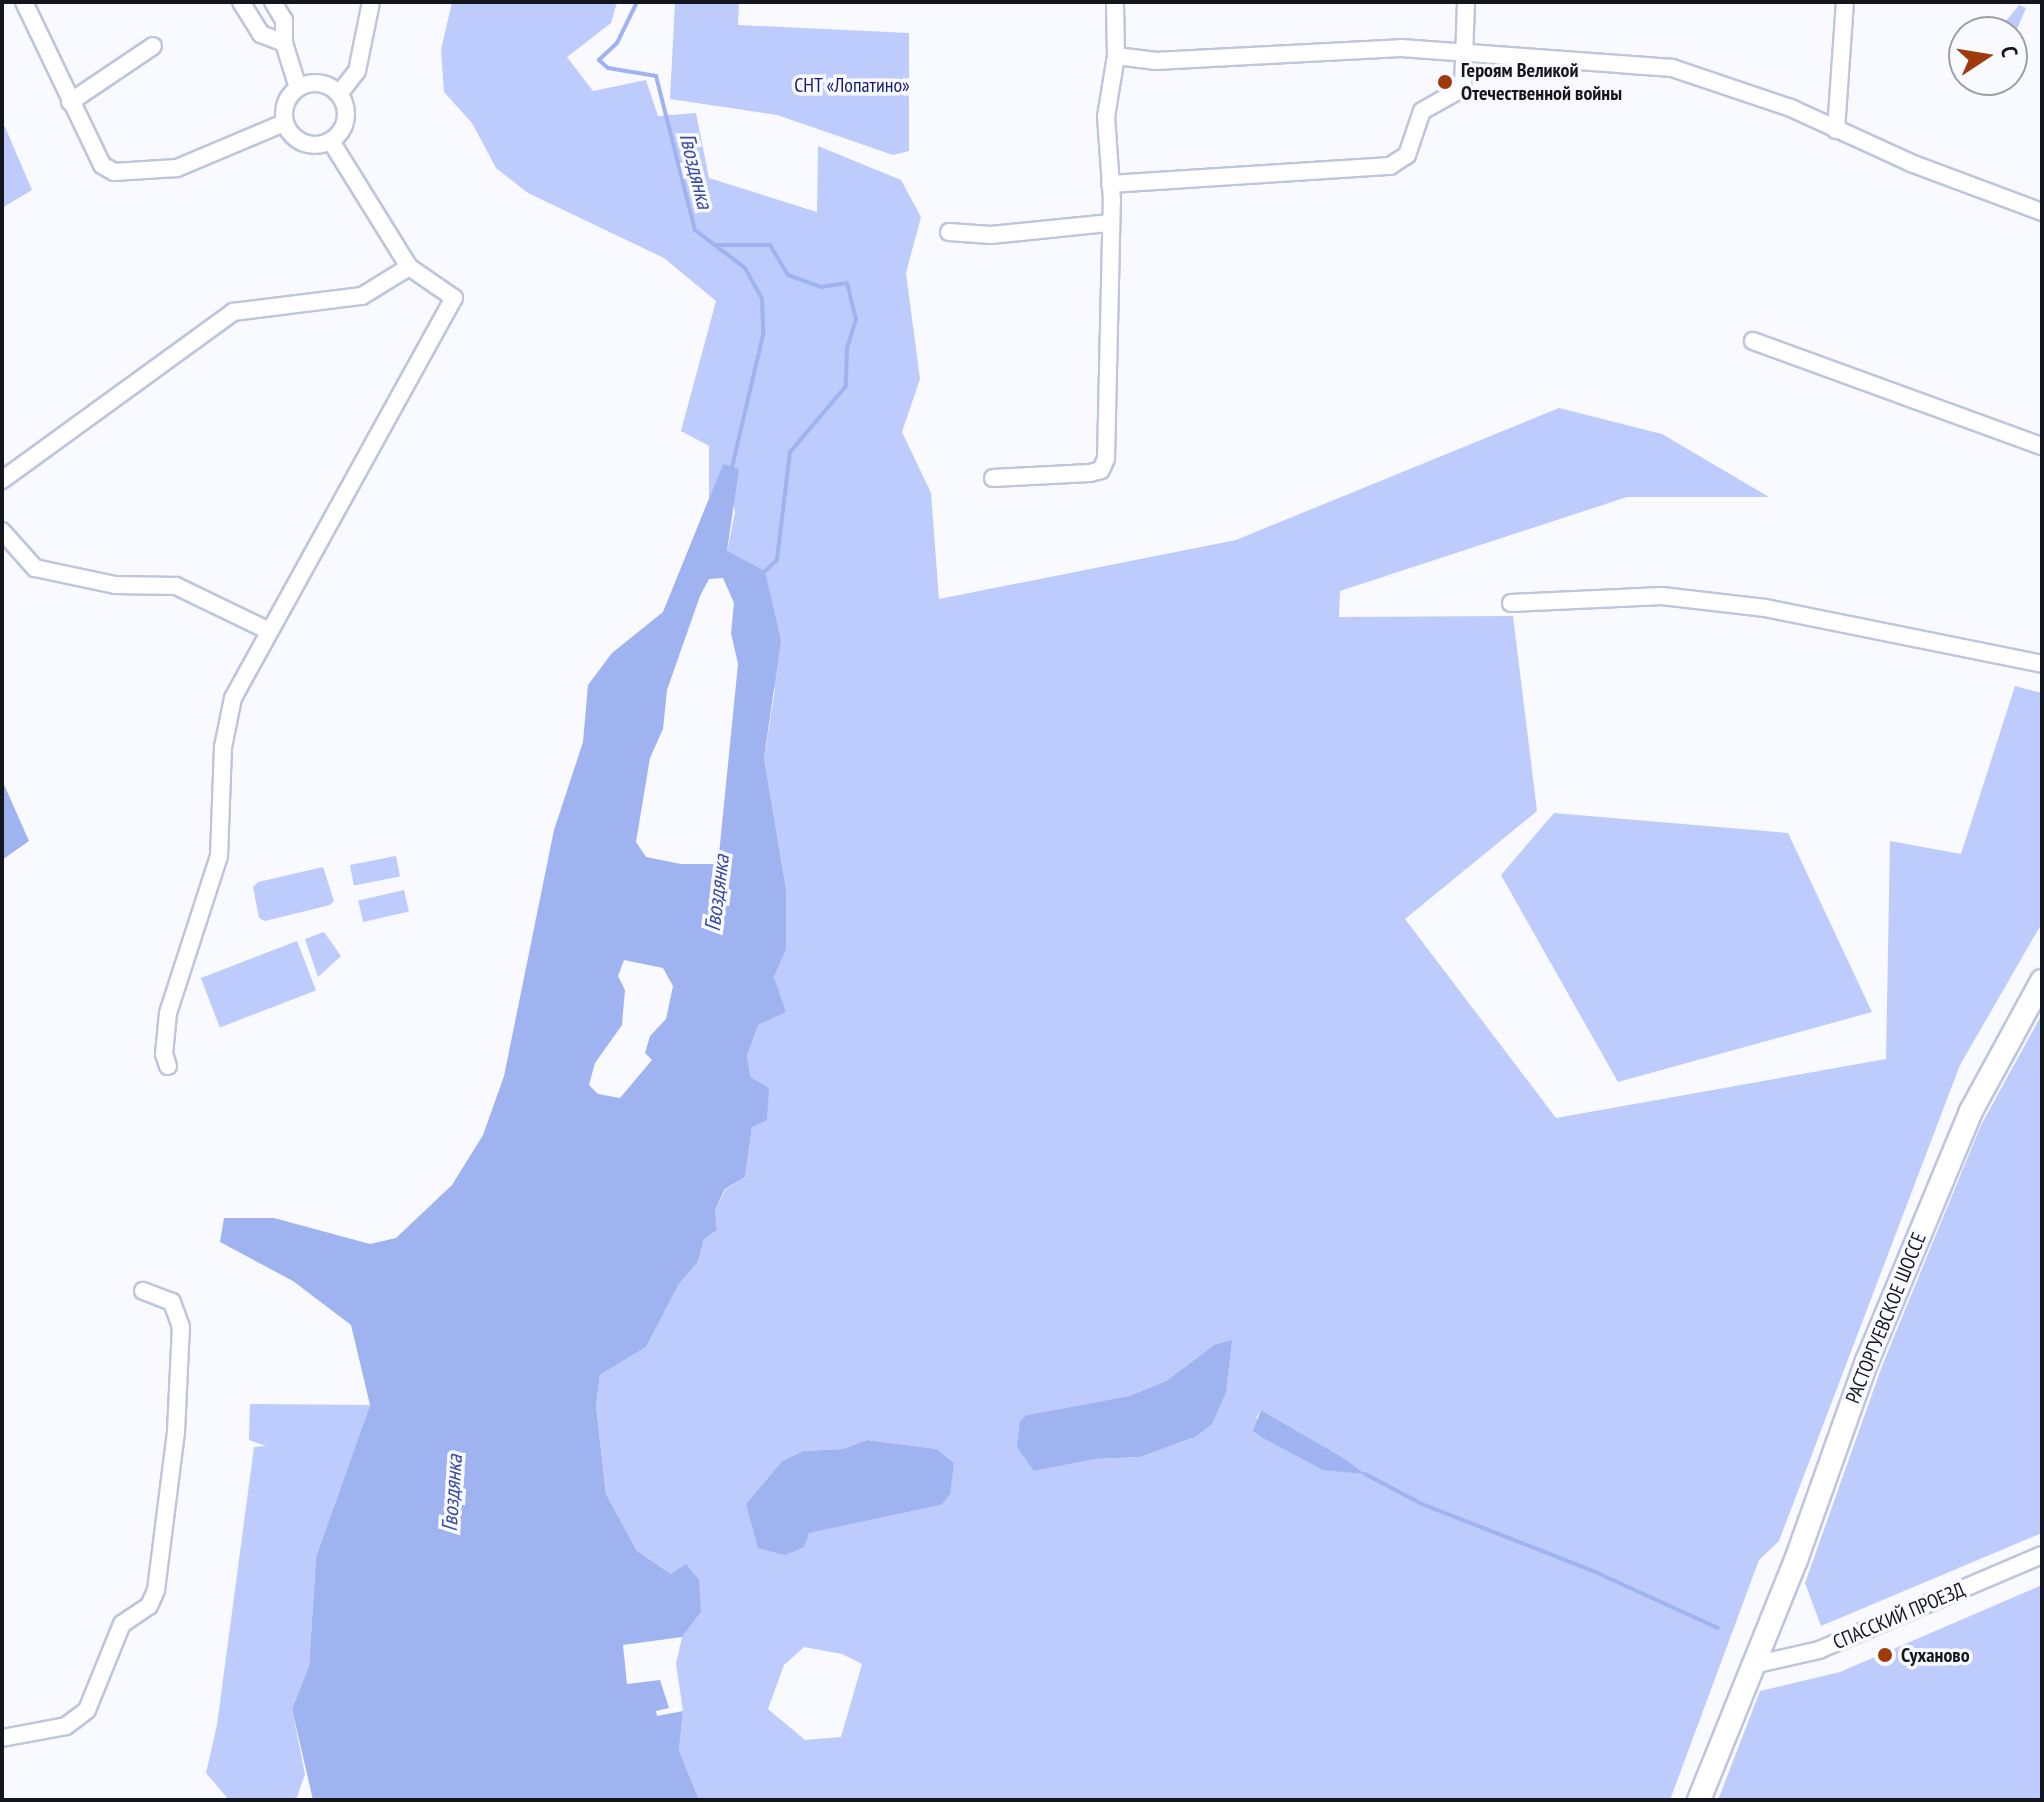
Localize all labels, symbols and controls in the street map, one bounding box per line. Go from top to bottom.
north arrow [1948,16,2028,96]
text: С [1995,44,2024,59]
place label: Героям Великой Отечественной войны [1461,58,1622,105]
park label: СНТ «Лопатино» [794,73,910,97]
marker: Героям Великой Отечественной войны [1436,73,1454,91]
water label: Гвоздянка [674,130,718,212]
water label: Гвоздянка [699,853,735,933]
street label: РАСТОРГУЕВСКОЕ ШОССЕ [1841,1229,1931,1407]
water label: Гвоздянка [436,1454,468,1532]
street label: СПАССКИЙ ПРОЕЗД [1829,1577,1969,1655]
place label: Суханово [1901,1643,1970,1667]
marker: Суханово [1876,1646,1894,1664]

